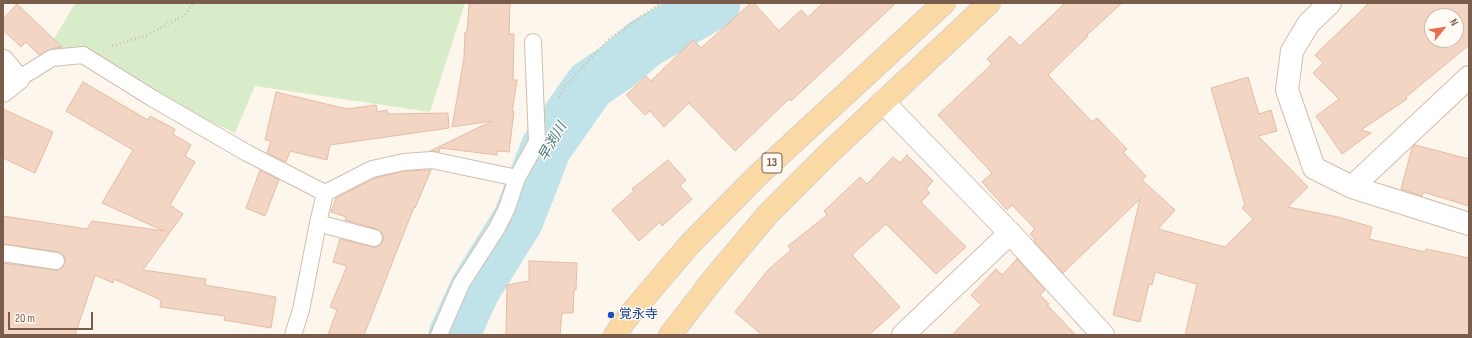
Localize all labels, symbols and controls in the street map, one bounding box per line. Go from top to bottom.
north arrow [1424,8,1464,48]
text: N [1447,16,1461,28]
water label: 早渕川 [535,120,571,164]
road number: 13 [762,153,782,173]
scale bar [10,304,95,330]
place label: 覚永寺 [619,307,658,323]
marker: 覚永寺 [606,310,616,320]
text: 20 m [15,311,35,326]

